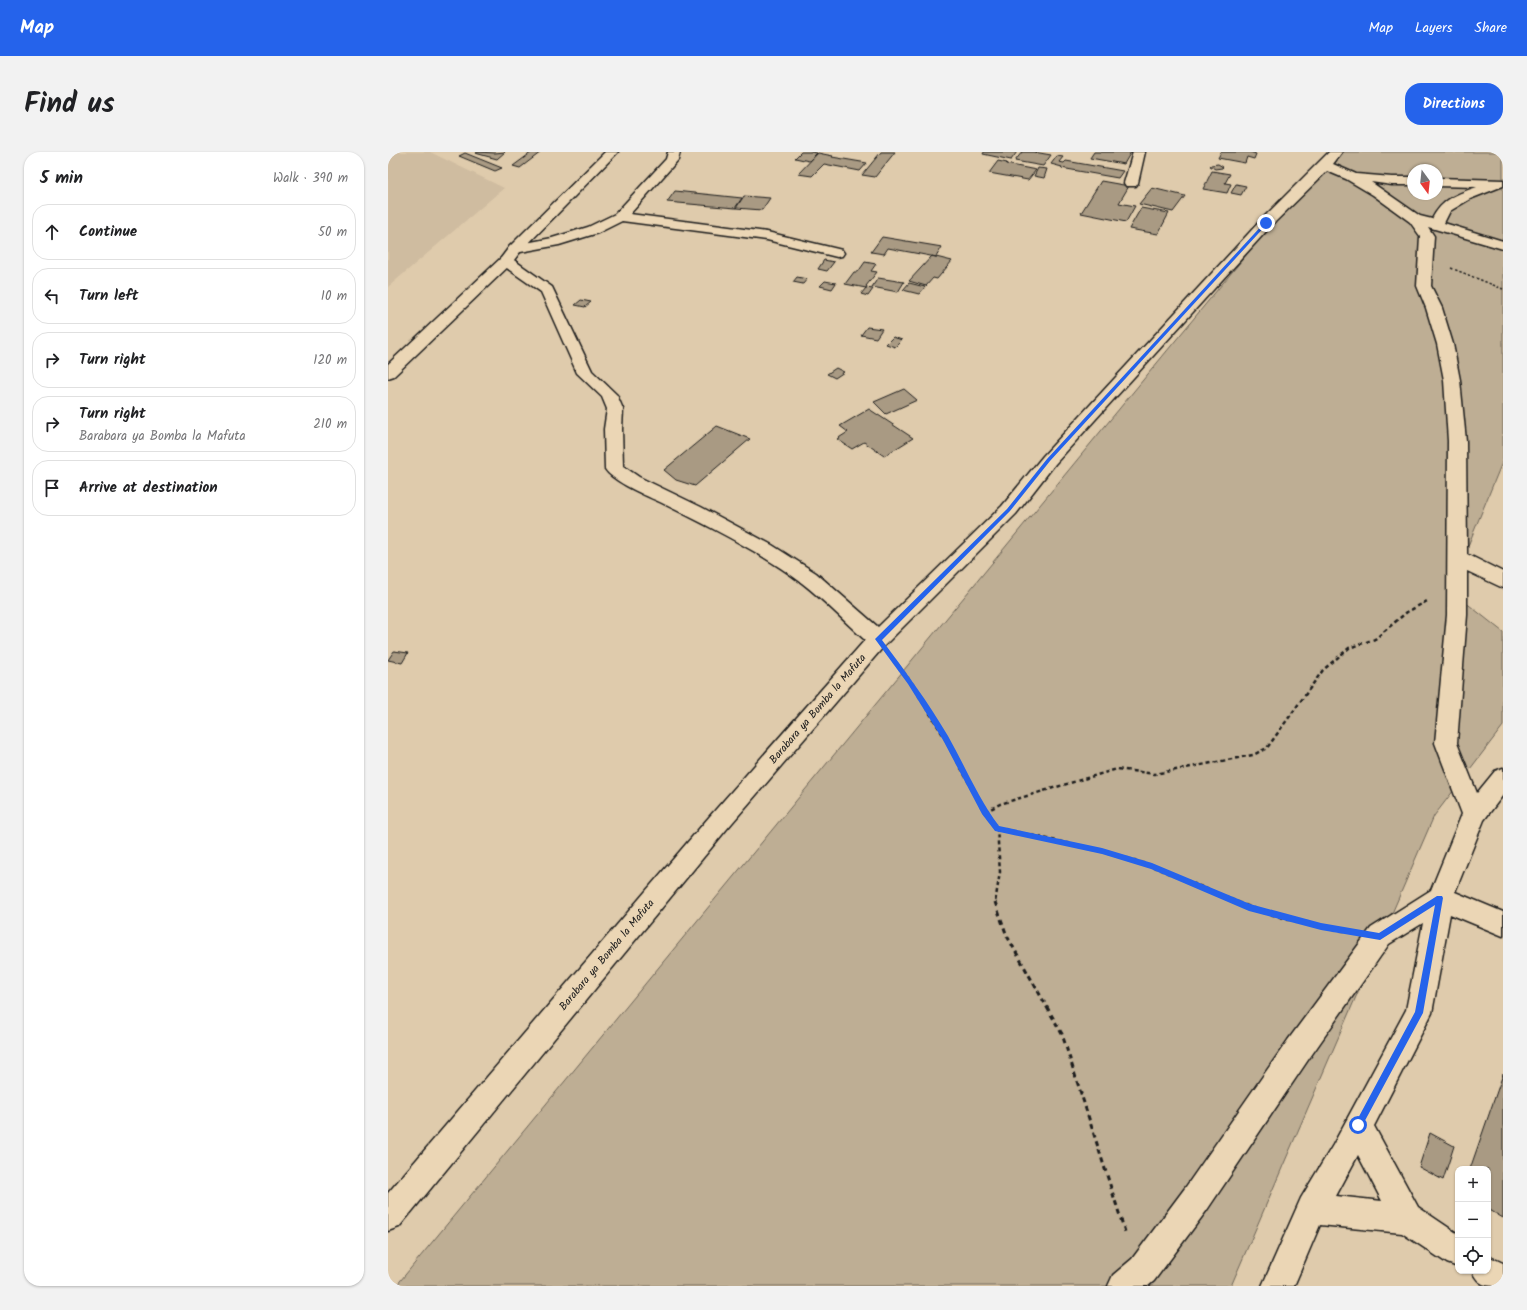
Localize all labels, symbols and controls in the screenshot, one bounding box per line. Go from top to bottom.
text: Map [20,13,54,43]
text: Map [1369,17,1393,39]
text: Layers [1415,17,1453,39]
text: Share [1475,17,1507,39]
text: Find us [24,82,115,127]
button: Directions [1405,83,1503,125]
north arrow [1407,164,1443,200]
text: 5 min [40,165,83,192]
text: Walk · 390 m [273,168,348,189]
route end [1257,214,1275,232]
text: Continue [79,220,137,244]
icon: ahead [41,221,63,243]
text: 50 m [318,222,347,243]
text: Turn left [79,284,139,308]
icon: left [41,285,63,307]
text: 10 m [321,286,347,307]
text: Turn right [79,348,146,372]
icon: right [41,349,63,371]
text: 120 m [313,350,347,371]
text: Turn right [79,402,146,426]
icon: right [41,413,63,435]
text: 210 m [313,414,347,435]
text: Barabara ya Bomba la Mafuta [79,426,246,447]
text: Arrive at destination [79,476,218,500]
icon: arrive [41,477,63,499]
street label: Barabara ya Bomba la Mafuta [765,650,871,768]
street label: Barabara ya Bomba la Mafuta [555,895,659,1015]
route start [1349,1116,1367,1134]
map controls [1455,1166,1491,1274]
button: + [1455,1166,1491,1202]
button: − [1455,1202,1491,1238]
button: locate [1455,1238,1491,1274]

